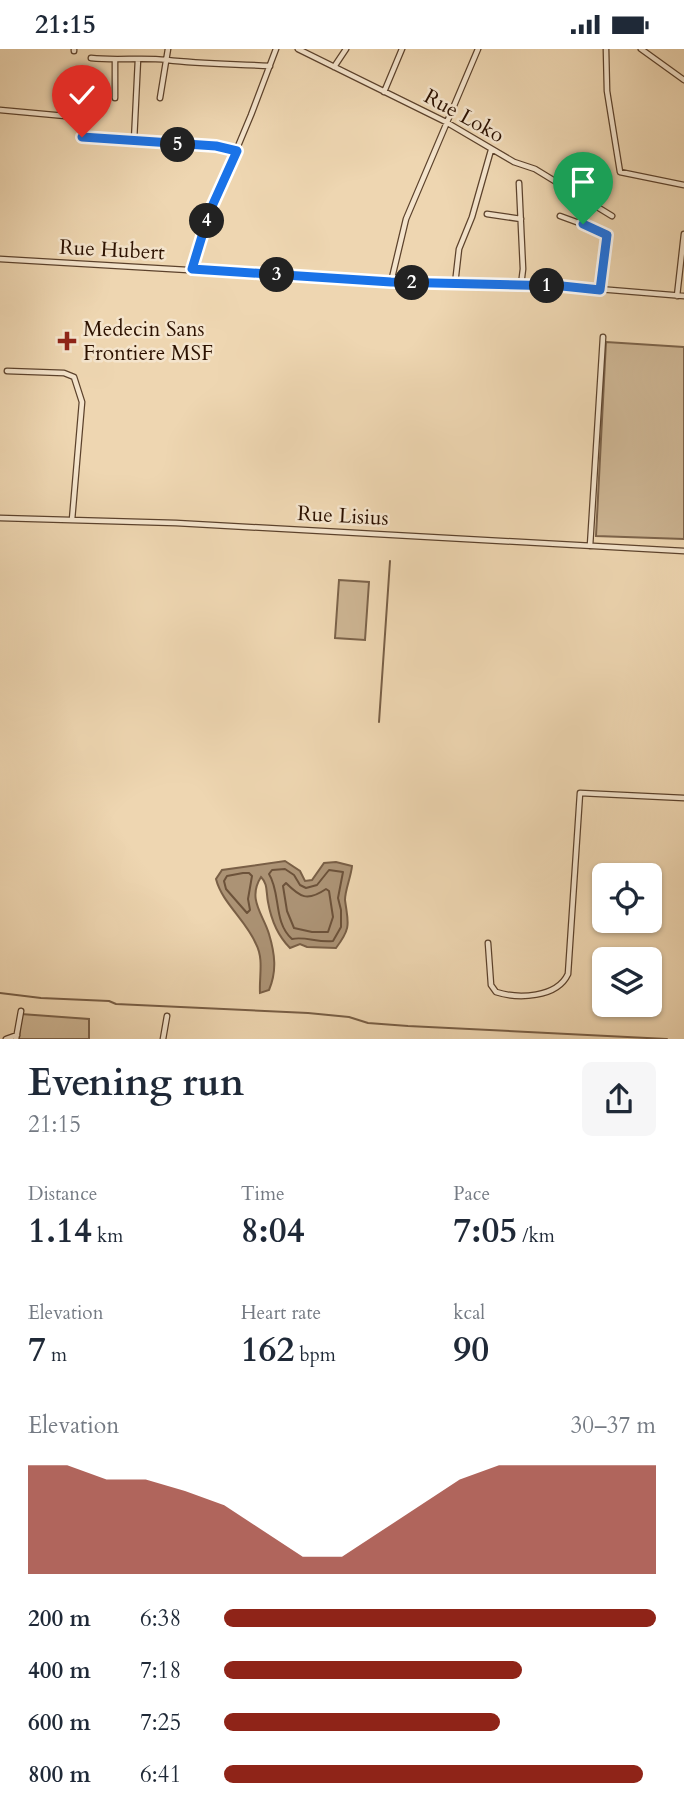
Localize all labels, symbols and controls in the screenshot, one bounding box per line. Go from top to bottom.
text: 21:15 [35,7,96,42]
pin [52,65,112,137]
icon: check [63,76,101,114]
street label: Rue Loko [419,82,509,150]
pin: 5 [160,127,196,163]
text: 5 [173,131,182,157]
pin [553,152,613,224]
icon: arrive [564,163,602,201]
pin: 4 [190,203,224,239]
text: 4 [202,207,211,233]
street label: Rue Hubert [59,233,166,267]
pin: 3 [260,257,294,293]
text: 3 [272,261,281,287]
pin: 2 [394,265,430,301]
pin: 1 [530,268,564,303]
text: 2 [407,269,416,295]
text: 1 [542,272,551,298]
place label: Medecin Sans Frontiere MSF [83,315,213,368]
marker: Medecin Sans Frontiere MSF [57,331,77,351]
street label: Rue Lisius [297,499,389,533]
map controls [592,863,662,1017]
button: locate [592,863,662,933]
button: layers [592,947,662,1017]
text: Evening run [28,1057,244,1109]
button: share [582,1062,656,1136]
text: 21:15 [28,1109,81,1140]
text: Distance [28,1181,97,1207]
text: Time [241,1181,285,1207]
text: Pace [453,1181,490,1207]
text: 1.14 [28,1207,92,1255]
text: 8:04 [241,1207,305,1255]
text: 7:05 [453,1207,517,1255]
text: km [92,1223,123,1249]
text: /km [517,1223,555,1249]
text: Elevation [28,1300,103,1326]
text: Heart rate [241,1300,321,1326]
text: kcal [453,1300,485,1326]
text: 7 [28,1326,46,1374]
text: 162 [241,1326,294,1374]
text: 90 [453,1326,489,1374]
text: m [46,1342,67,1368]
text: bpm [294,1342,336,1368]
text: Elevation [28,1410,119,1441]
text: 30–37 m [571,1410,656,1441]
text: 200 m [28,1603,91,1634]
text: 6:38 [140,1603,181,1634]
text: 400 m [28,1655,91,1686]
text: 7:18 [140,1655,181,1686]
text: 600 m [28,1707,91,1738]
text: 7:25 [140,1707,181,1738]
text: 800 m [28,1759,91,1790]
text: 6:41 [140,1759,181,1790]

